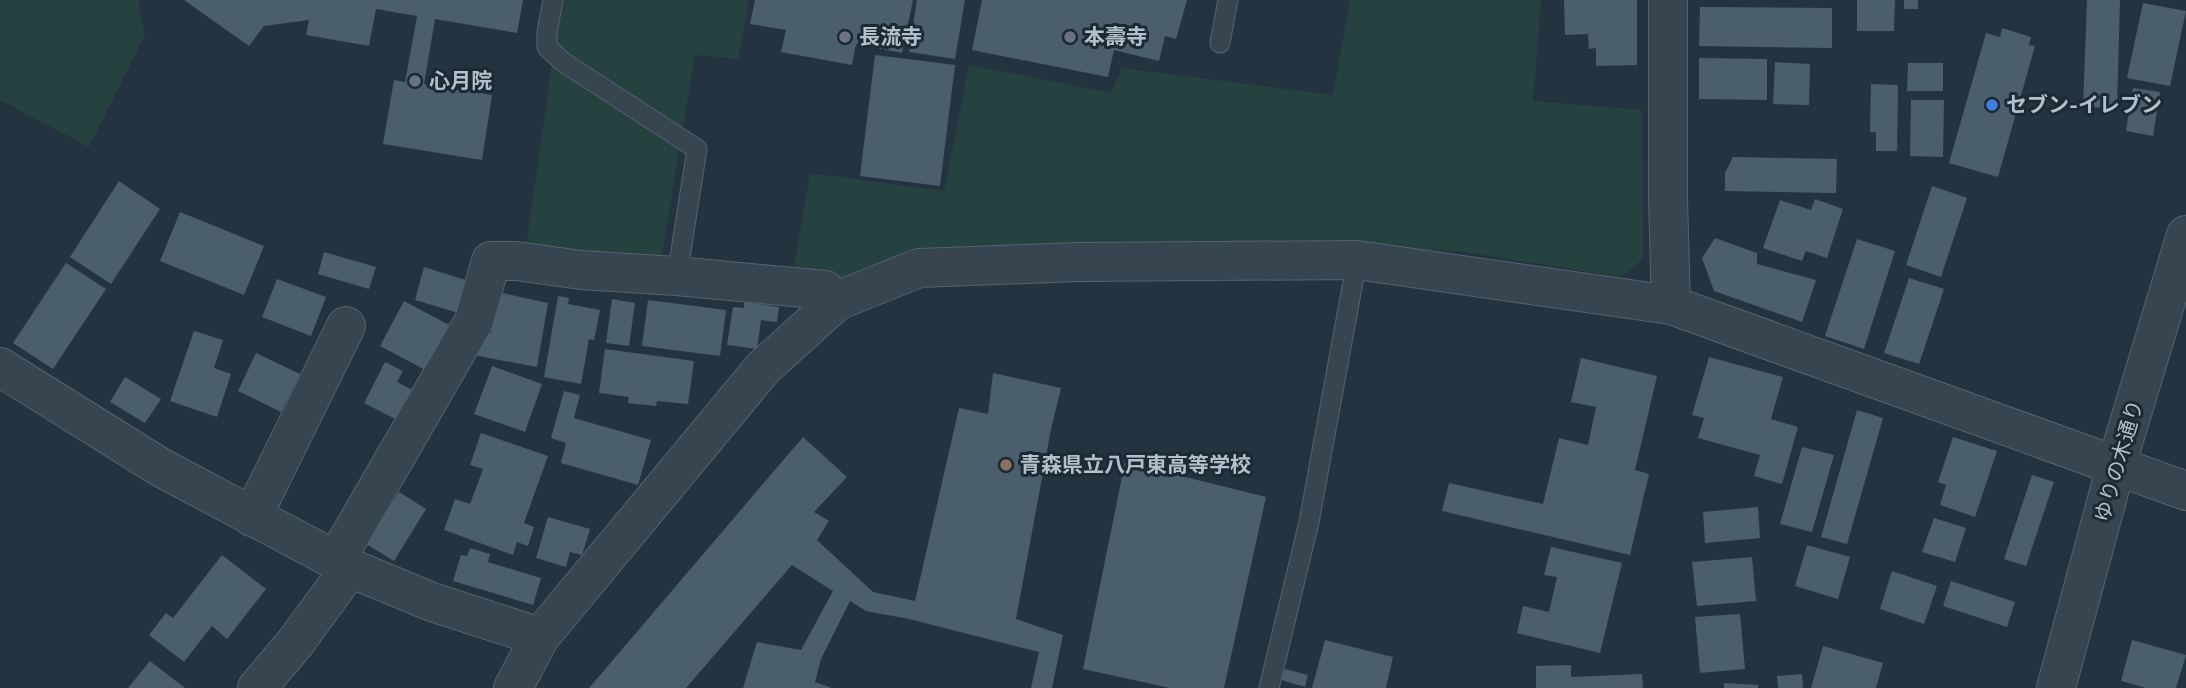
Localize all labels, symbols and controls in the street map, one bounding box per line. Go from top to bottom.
place label: 長流寺 [859,23,922,50]
place label: 本壽寺 [1084,23,1147,50]
marker: 長流寺 [837,29,853,45]
marker: 本壽寺 [1062,29,1078,45]
place label: 心月院 [429,67,492,94]
marker: 心月院 [407,73,423,89]
place label: セブン-イレブン [2006,91,2162,118]
marker: セブン-イレブン [1984,97,2000,113]
street label: ゆりの木通り [2088,397,2149,525]
place label: 青森県立八戸東高等学校 [1020,451,1251,478]
marker: 青森県立八戸東高等学校 [998,457,1014,473]

